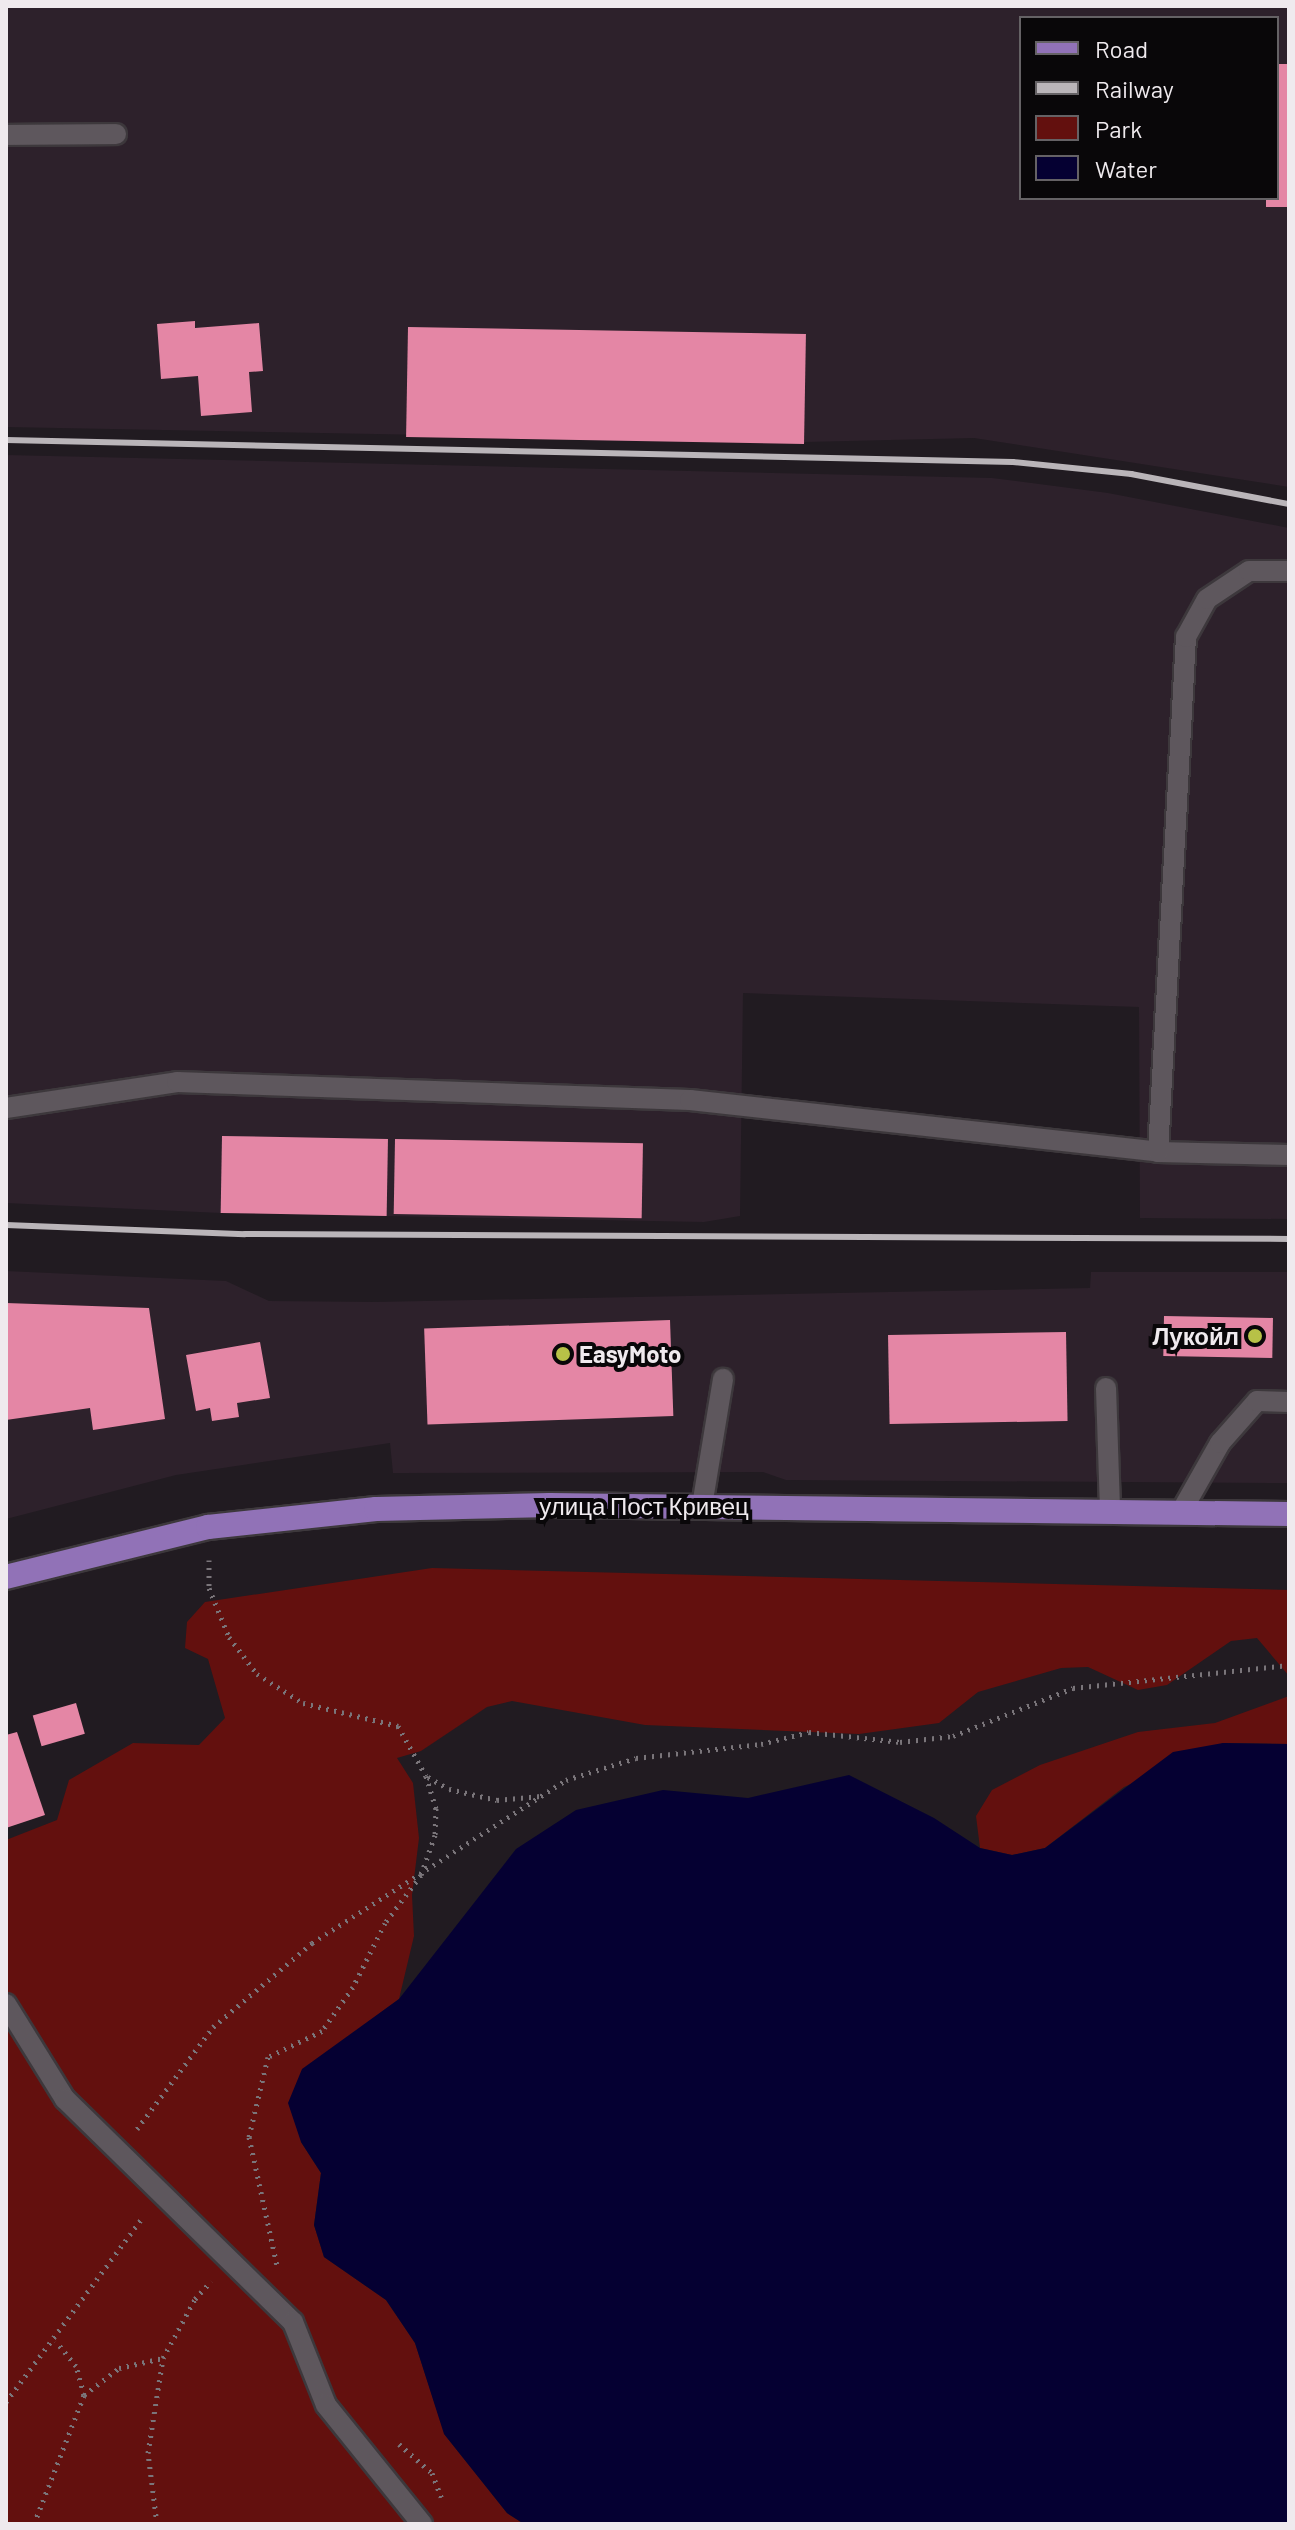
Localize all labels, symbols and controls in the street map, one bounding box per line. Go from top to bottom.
legend [1019,16,1279,200]
text: Road [1095,34,1148,63]
text: Railway [1095,74,1174,103]
text: Park [1095,114,1142,143]
text: Water [1095,154,1157,183]
place label: Лукойл [1152,1322,1239,1350]
marker: Лукойл [1246,1327,1264,1345]
place label: EasyMoto [579,1340,681,1368]
marker: EasyMoto [554,1345,572,1363]
street label: улица Пост Кривец [539,1492,749,1520]

